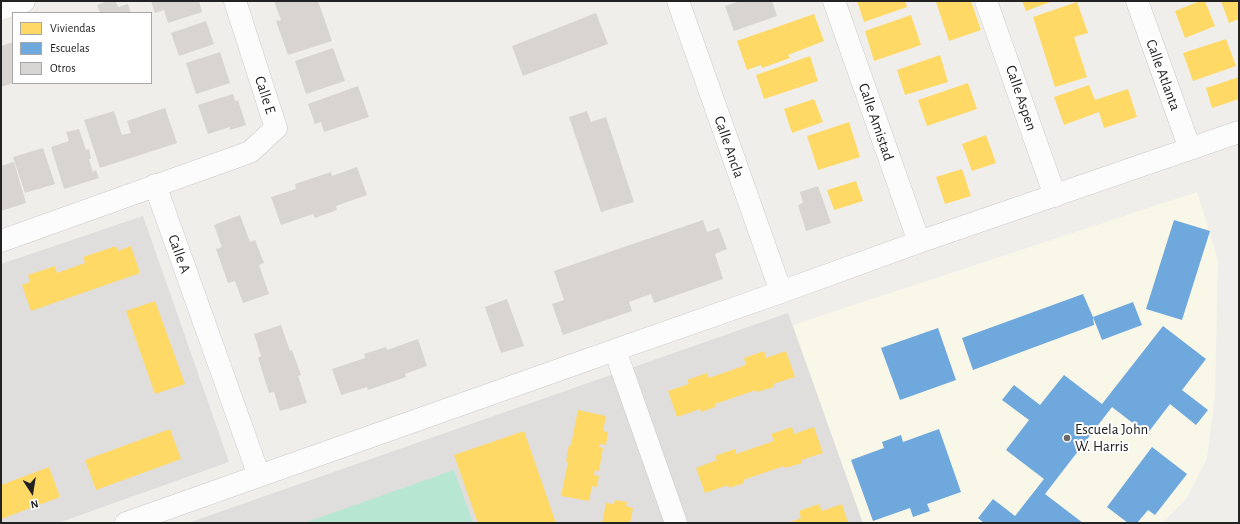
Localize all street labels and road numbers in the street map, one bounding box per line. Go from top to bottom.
street label: Calle Atlanta [1142,37,1184,113]
street label: Calle Aspen [1001,63,1041,133]
street label: Calle E [250,74,280,116]
street label: Calle Amistad [854,81,898,163]
street label: Calle Ancla [710,114,748,180]
street label: Calle A [164,232,194,276]

